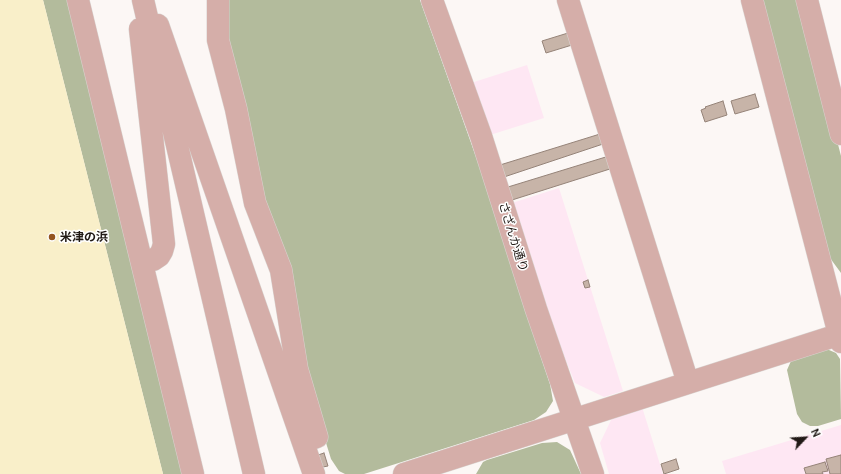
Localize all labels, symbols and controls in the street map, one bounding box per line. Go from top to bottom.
street label: さざんか通り [496,200,530,274]
place label: 米津の浜 [60,230,108,244]
marker: 米津の浜 [47,232,57,242]
north arrow [785,418,825,458]
text: N [808,426,824,439]

